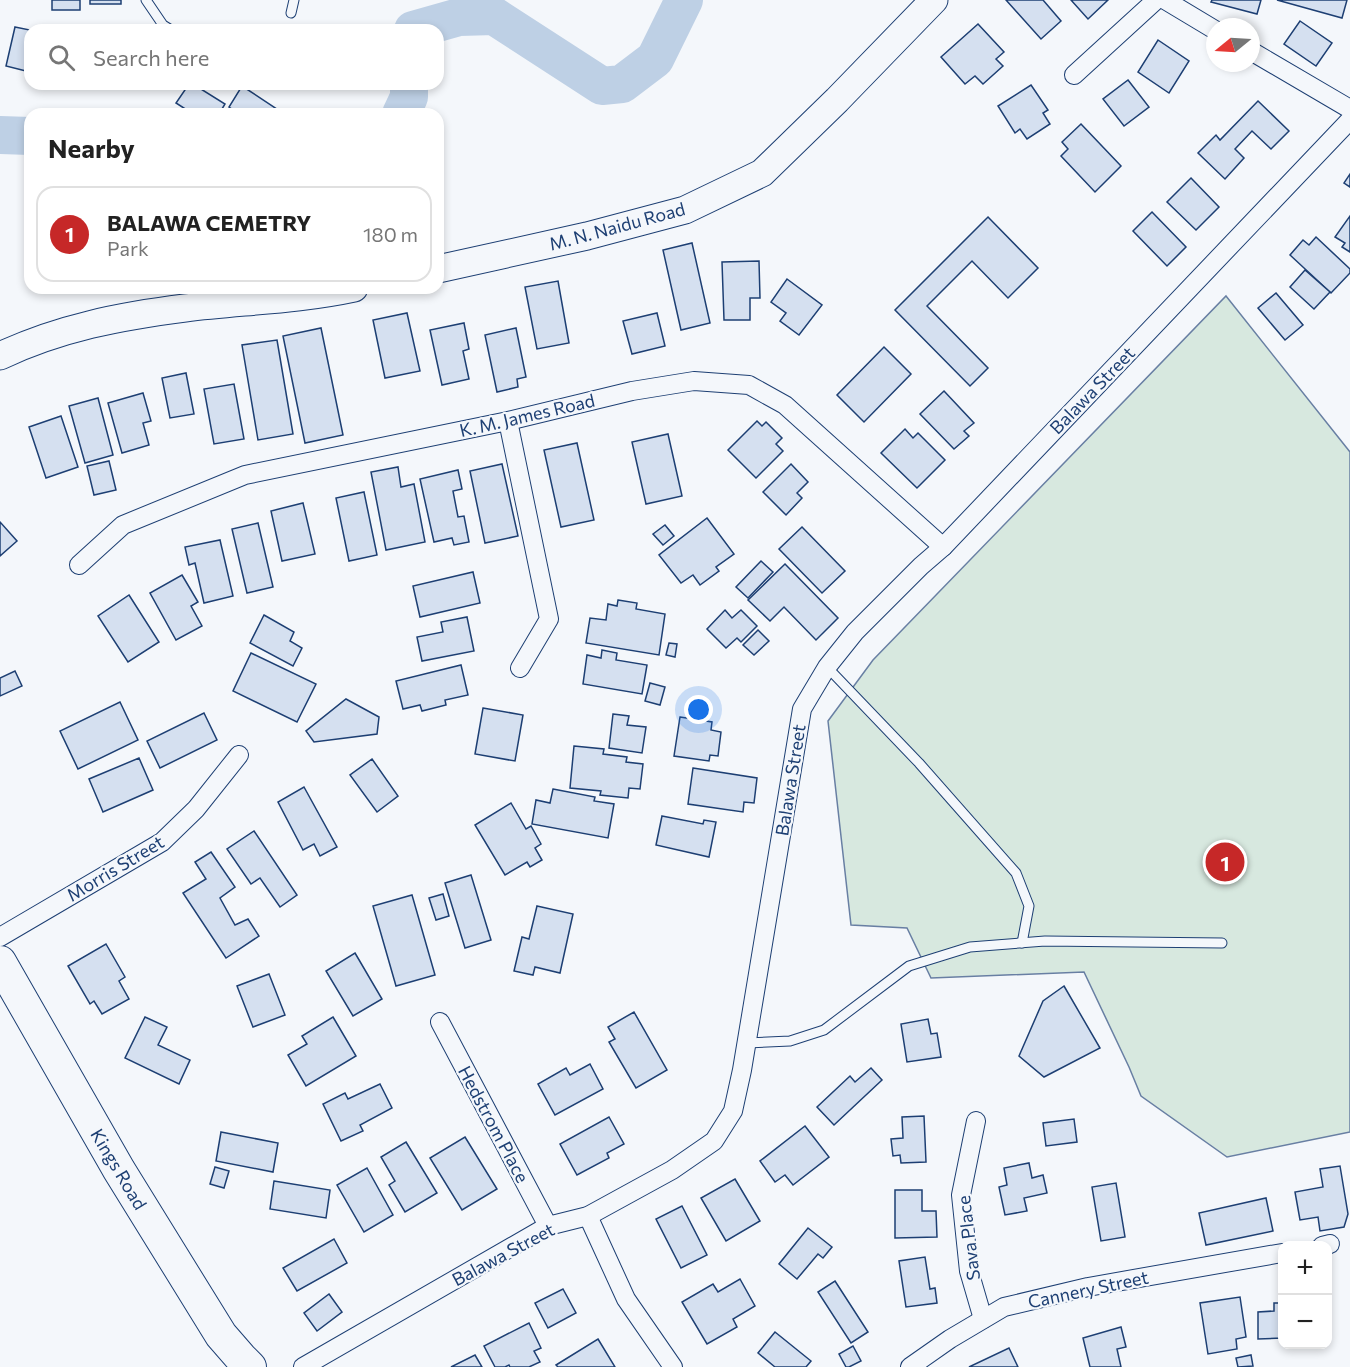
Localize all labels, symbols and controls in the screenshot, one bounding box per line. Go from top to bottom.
north arrow [1206,18,1260,72]
search box [24,24,444,90]
icon: search [45,41,78,74]
text: Search here [93,44,209,71]
text: Nearby [48,132,135,163]
street label: M. N. Naidu Road [547,197,687,255]
text: BALAWA CEMETRY [107,209,311,236]
text: 1 [65,222,74,246]
text: 180 m [363,222,418,246]
text: Park [107,236,149,260]
street label: Balawa Street [1045,342,1139,438]
street label: K. M. James Road [457,389,597,441]
your location [684,695,713,724]
street label: Balawa Street [770,723,810,837]
street label: Morris Street [62,830,168,906]
pin: 1 [1206,840,1244,884]
street label: Hedstrom Place [454,1062,534,1186]
street label: Kings Road [86,1125,152,1213]
street label: Sava Place [952,1194,984,1282]
street label: Balawa Street [448,1218,558,1290]
map controls [1278,1241,1332,1349]
button: + [1278,1241,1332,1295]
street label: Cannery Street [1026,1265,1150,1313]
button: − [1278,1295,1332,1349]

